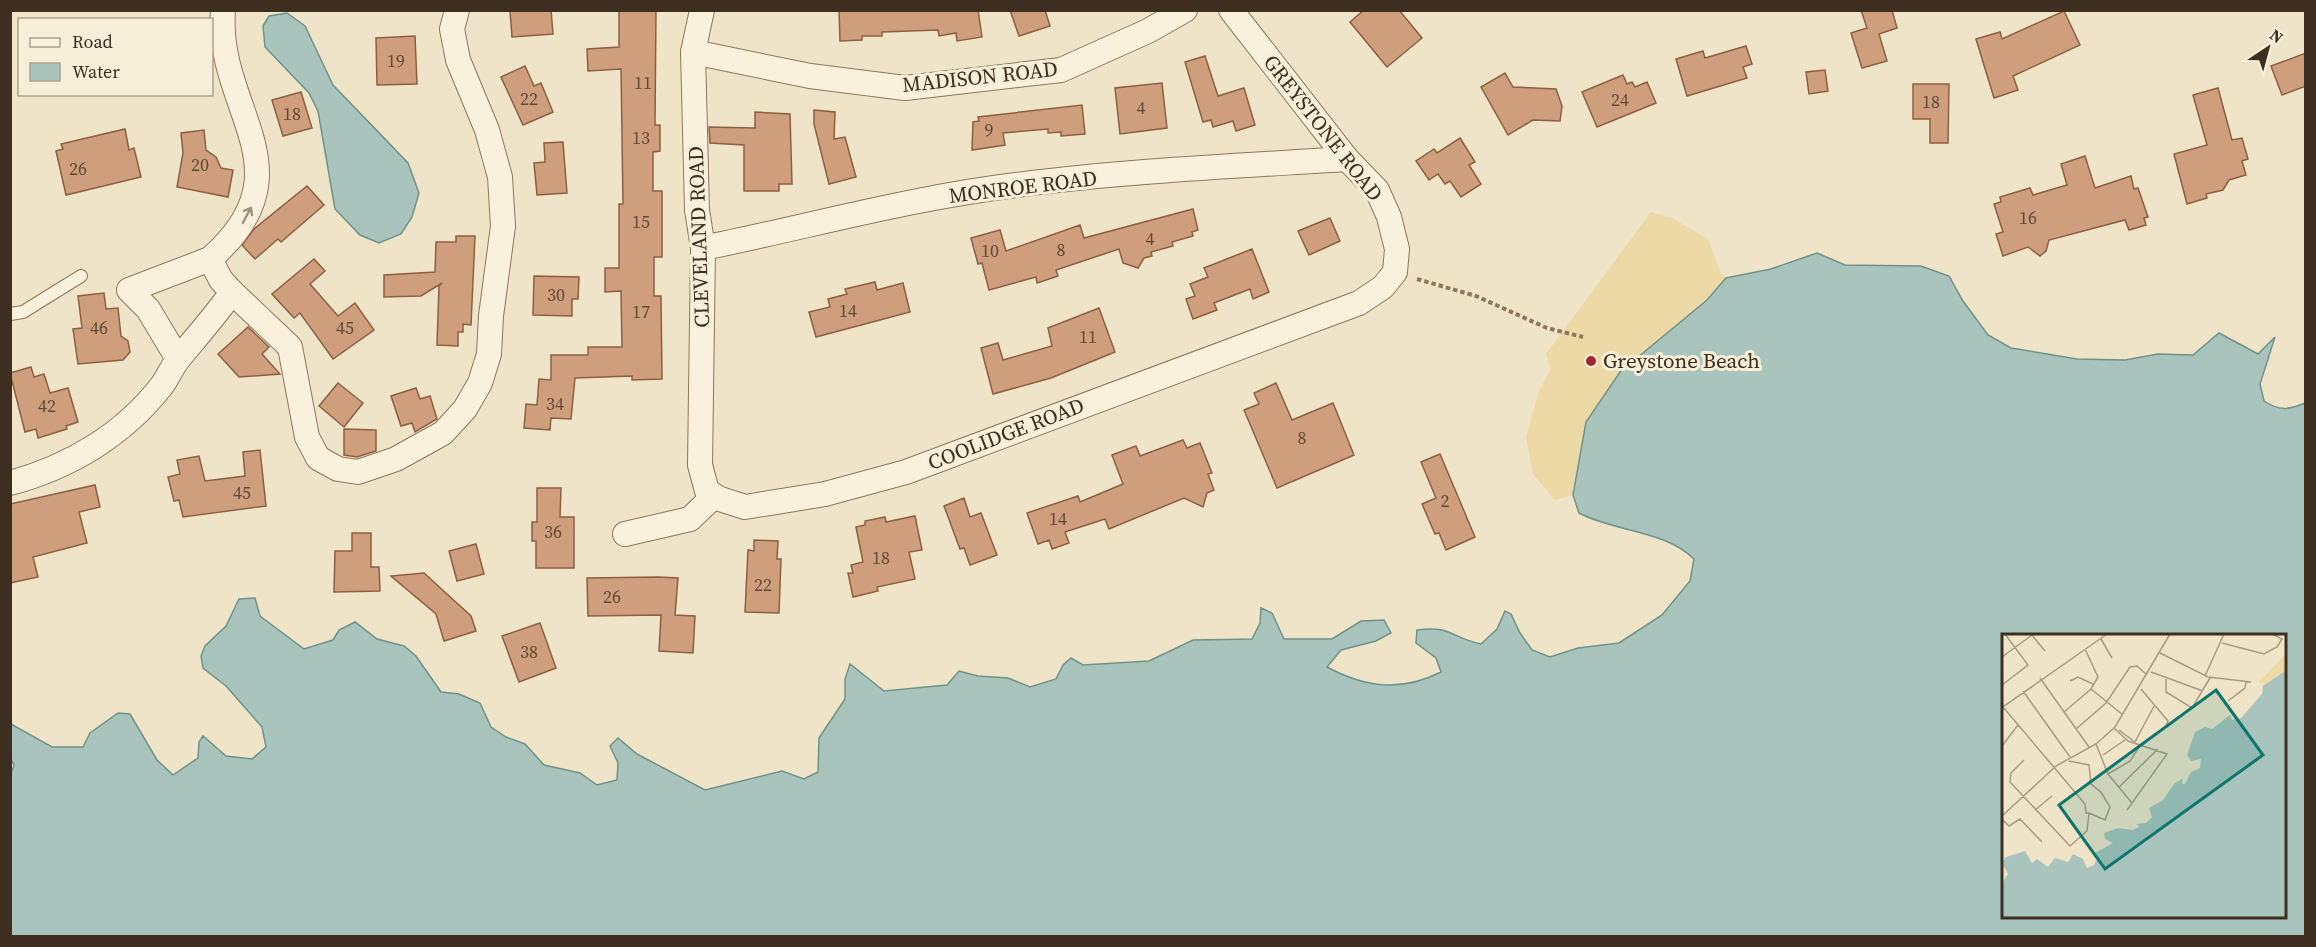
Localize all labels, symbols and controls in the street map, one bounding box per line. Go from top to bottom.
legend [18,18,213,96]
north arrow [2238,18,2298,78]
text: N [2266,24,2288,48]
text: Road [72,29,113,54]
house number: 19 [387,48,405,73]
street label: GREYSTONE ROAD [1257,48,1390,207]
street label: MADISON ROAD [901,54,1059,99]
text: Water [72,59,120,84]
house number: 11 [634,70,652,95]
house number: 22 [520,86,538,111]
house number: 24 [1611,87,1629,112]
house number: 18 [1922,89,1940,114]
house number: 4 [1137,95,1146,120]
house number: 18 [283,101,301,126]
house number: 9 [985,117,994,142]
house number: 13 [632,125,650,150]
street label: CLEVELAND ROAD [681,146,716,328]
house number: 20 [191,152,209,177]
house number: 26 [69,156,87,181]
street label: MONROE ROAD [947,163,1099,210]
house number: 16 [2019,205,2037,230]
one-way arrow [241,206,253,224]
house number: 15 [632,209,650,234]
house number: 4 [1146,226,1155,251]
house number: 8 [1057,237,1066,262]
house number: 10 [981,238,999,263]
house number: 30 [547,282,565,307]
house number: 14 [839,298,857,323]
house number: 17 [632,299,650,324]
house number: 46 [90,315,108,340]
house number: 45 [336,315,354,340]
house number: 11 [1079,324,1097,349]
place label: Greystone Beach [1603,346,1760,375]
marker: Greystone Beach [1584,354,1598,368]
street label: COOLIDGE ROAD [923,390,1088,477]
house number: 34 [546,391,564,416]
house number: 42 [38,393,56,418]
house number: 8 [1298,425,1307,450]
house number: 45 [233,480,251,505]
house number: 2 [1441,488,1450,513]
house number: 14 [1049,506,1067,531]
house number: 36 [544,519,562,544]
house number: 18 [872,545,890,570]
house number: 22 [754,572,772,597]
house number: 26 [603,584,621,609]
inset map [2002,634,2286,917]
house number: 38 [520,639,538,664]

